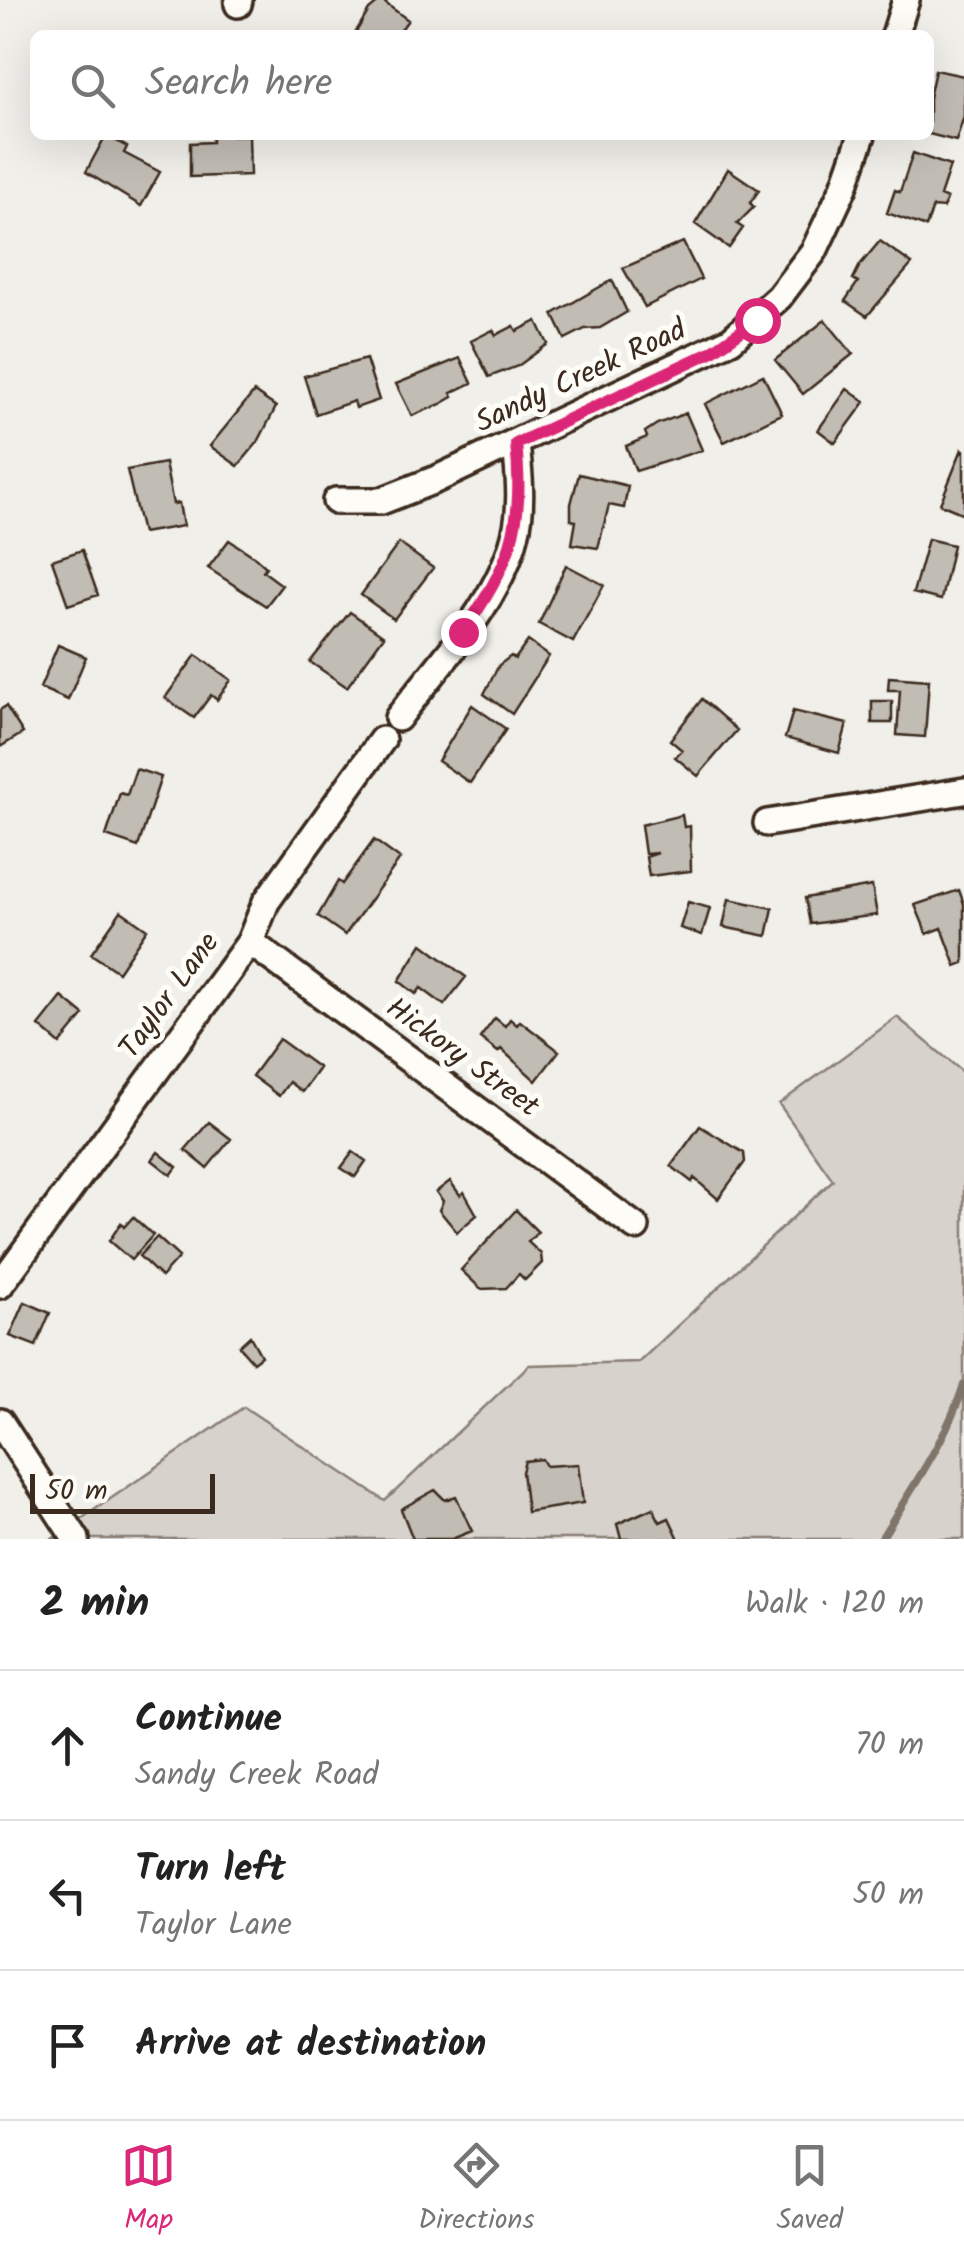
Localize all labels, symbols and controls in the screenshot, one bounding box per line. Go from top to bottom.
search box [30,30,934,140]
text: Search here [145,55,332,115]
icon: search [65,58,120,113]
route start [735,298,781,344]
street label: Sandy Creek Road [467,307,695,447]
route end [441,610,487,656]
street label: Taylor Lane [107,922,233,1070]
street label: Hickory Street [375,986,549,1131]
scale bar [30,1469,215,1514]
text: 50 m [45,1469,108,1514]
text: 2 min [40,1571,149,1638]
text: Walk · 120 m [745,1579,924,1630]
text: Continue [135,1690,282,1750]
icon: ahead [40,1718,95,1773]
text: 70 m [855,1720,924,1771]
text: Sandy Creek Road [135,1750,378,1801]
text: Turn left [135,1840,286,1900]
icon: left [40,1868,95,1923]
text: 50 m [853,1870,924,1921]
text: Taylor Lane [135,1900,292,1951]
text: Arrive at destination [135,2015,486,2075]
icon: arrive [40,2018,95,2073]
tab: Map [121,2138,176,2243]
tab: Directions [418,2138,534,2243]
tab: Saved [777,2138,843,2243]

